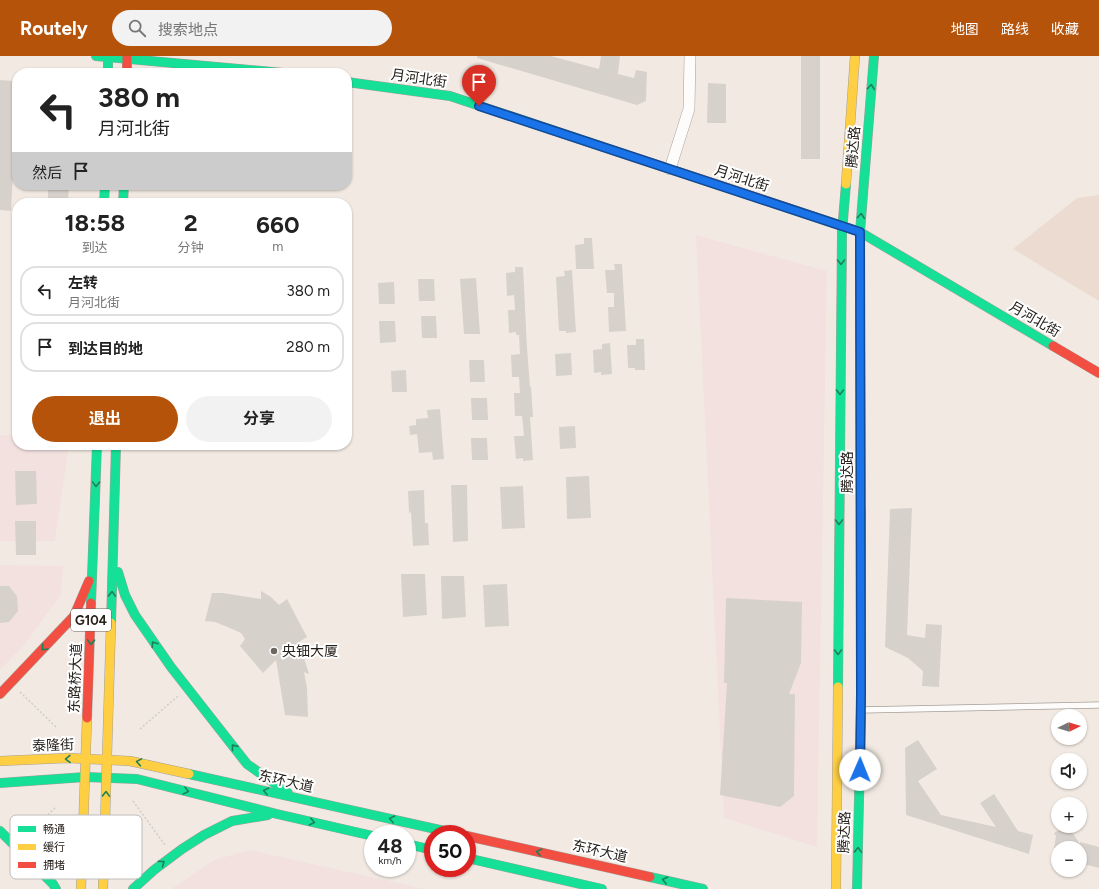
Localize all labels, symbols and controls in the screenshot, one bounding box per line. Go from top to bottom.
search box [112,10,392,46]
text: Routely [20,17,88,40]
icon: search [126,17,148,39]
text: 搜索地点 [158,21,218,39]
text: 地图 [951,21,979,38]
text: 路线 [1001,21,1029,38]
text: 收藏 [1051,21,1079,38]
pin [462,65,496,106]
street label: 月河北街 [390,66,448,91]
icon: arrive [468,71,490,93]
text: 380 m [98,80,180,114]
one-way arrow [867,83,876,90]
icon: left [32,84,84,136]
text: 月河北街 [98,118,170,140]
street label: 腾达路 [843,125,864,169]
icon: arrive [70,160,92,182]
street label: 月河北街 [713,162,771,195]
text: 然后 [32,164,62,182]
text: 18:58 [64,208,125,237]
text: 2 [184,208,198,237]
text: 660 [256,210,300,239]
one-way arrow [857,213,866,219]
text: m [272,239,283,254]
text: 到达 [82,240,108,255]
text: 分钟 [178,240,204,255]
one-way arrow [837,259,845,265]
text: 左转 [68,274,98,292]
icon: left [34,280,56,302]
text: 380 m [287,282,330,300]
text: 月河北街 [68,295,120,310]
street label: 月河北街 [1006,298,1063,341]
icon: arrive [34,336,56,358]
text: 280 m [286,338,330,356]
text: 到达目的地 [68,340,143,358]
one-way arrow [836,389,844,395]
button: 退出 [32,396,178,442]
button: 分享 [186,396,332,442]
street label: 腾达路 [839,451,856,493]
one-way arrow [92,481,100,487]
one-way arrow [835,519,843,525]
one-way arrow [108,591,116,597]
road number: G104 [71,609,111,631]
one-way arrow [86,639,95,645]
one-way arrow [152,641,159,648]
one-way arrow [41,643,48,651]
street label: 东路桥大道 [66,643,85,713]
place label: 央钿大厦 [282,643,338,660]
marker: 央钿大厦 [269,646,279,656]
one-way arrow [834,649,842,655]
north arrow [1051,709,1087,745]
map controls [1051,709,1087,877]
street label: 泰隆街 [32,736,74,755]
one-way arrow [231,744,238,751]
position arrow [839,749,881,791]
button: sound [1051,753,1087,789]
one-way arrow [65,755,71,763]
one-way arrow [136,758,142,767]
street label: 东环大道 [257,767,315,796]
one-way arrow [182,786,189,795]
one-way arrow [262,787,269,795]
one-way arrow [101,791,110,797]
button: + [1051,797,1087,833]
street label: 腾达路 [835,811,854,853]
legend [10,815,142,879]
one-way arrow [389,816,396,824]
one-way arrow [308,817,315,826]
text: 畅通 [43,823,65,836]
speed limit sign: 50 [424,825,476,877]
text: 48 [378,834,402,858]
street label: 东环大道 [571,837,629,866]
text: 缓行 [43,841,65,854]
button: − [1051,841,1087,877]
one-way arrow [854,847,862,853]
one-way arrow [535,849,542,857]
text: km/h [379,854,401,867]
text: 拥堵 [43,859,65,872]
one-way arrow [158,861,165,868]
one-way arrow [662,877,669,885]

